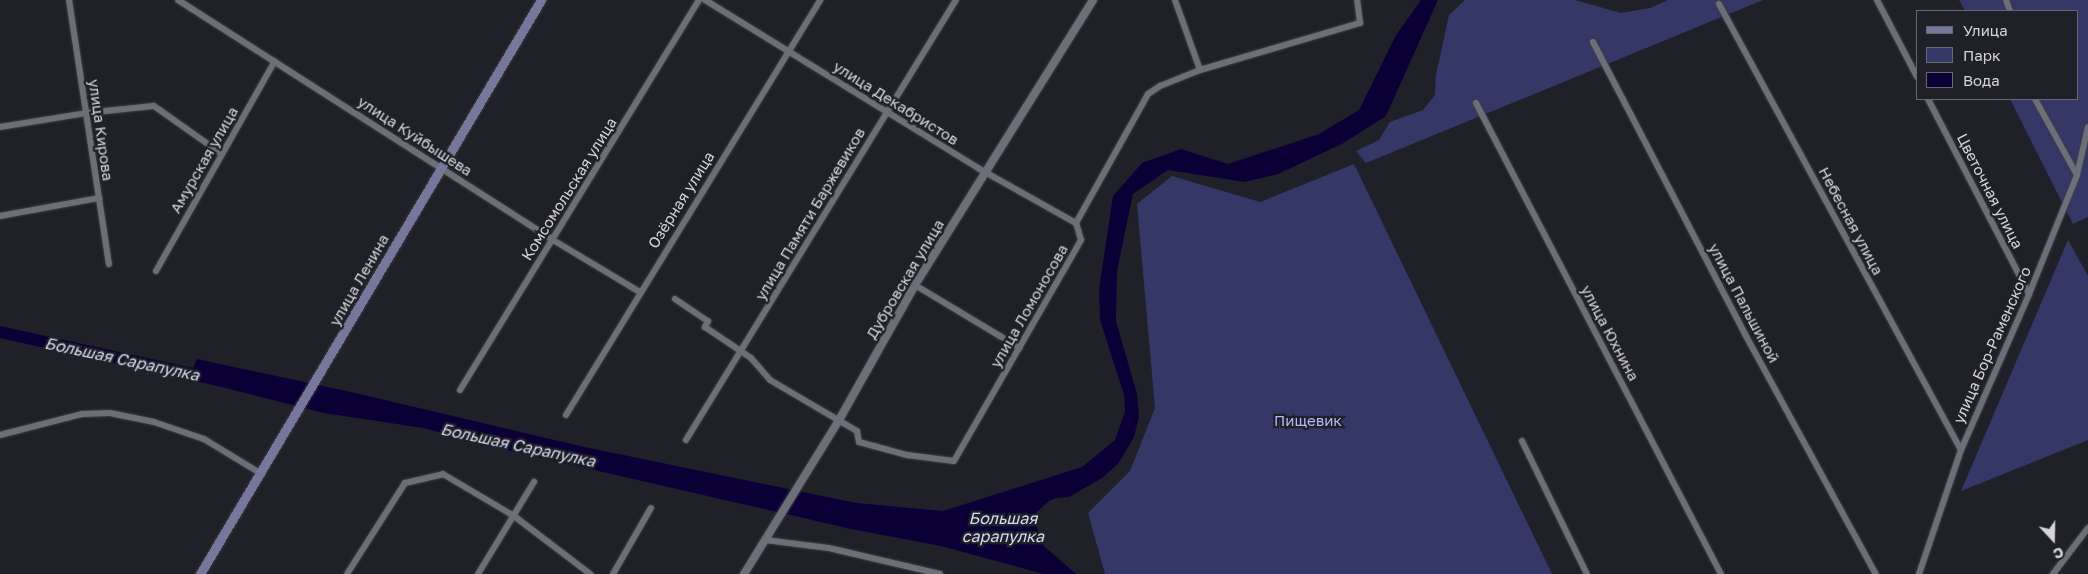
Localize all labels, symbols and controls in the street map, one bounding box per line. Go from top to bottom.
legend [1916,10,2078,100]
text: Улица [1963,21,2008,39]
text: Парк [1963,46,2001,64]
street label: улица Декабристов [830,57,962,149]
text: Вода [1963,71,2000,89]
street label: улица Кирова [85,78,117,182]
street label: улица Куйбышева [354,92,476,180]
street label: Амурская улица [166,104,242,216]
street label: Комсомольская улица [518,114,620,264]
street label: улица Памяти Баржевиков [751,124,869,304]
street label: Цветочная улица [1953,130,2027,252]
street label: Озёрная улица [644,148,718,252]
street label: Небесная улица [1815,164,1887,278]
street label: Дубровская улица [862,216,948,342]
street label: улица Ленина [325,231,393,329]
street label: улица Пальшиной [1705,240,1783,366]
street label: улица Ломоносова [986,241,1072,371]
street label: улица Бор-Раменского [1949,264,2035,426]
street label: улица Юхнина [1577,282,1643,384]
water label: Большая Сарапулка [43,333,201,385]
park label: Пищевик [1274,412,1342,430]
water label: Большая Сарапулка [439,419,597,471]
water label: Большая сарапулка [962,508,1044,546]
north arrow [2028,514,2078,564]
text: С [2051,544,2066,563]

